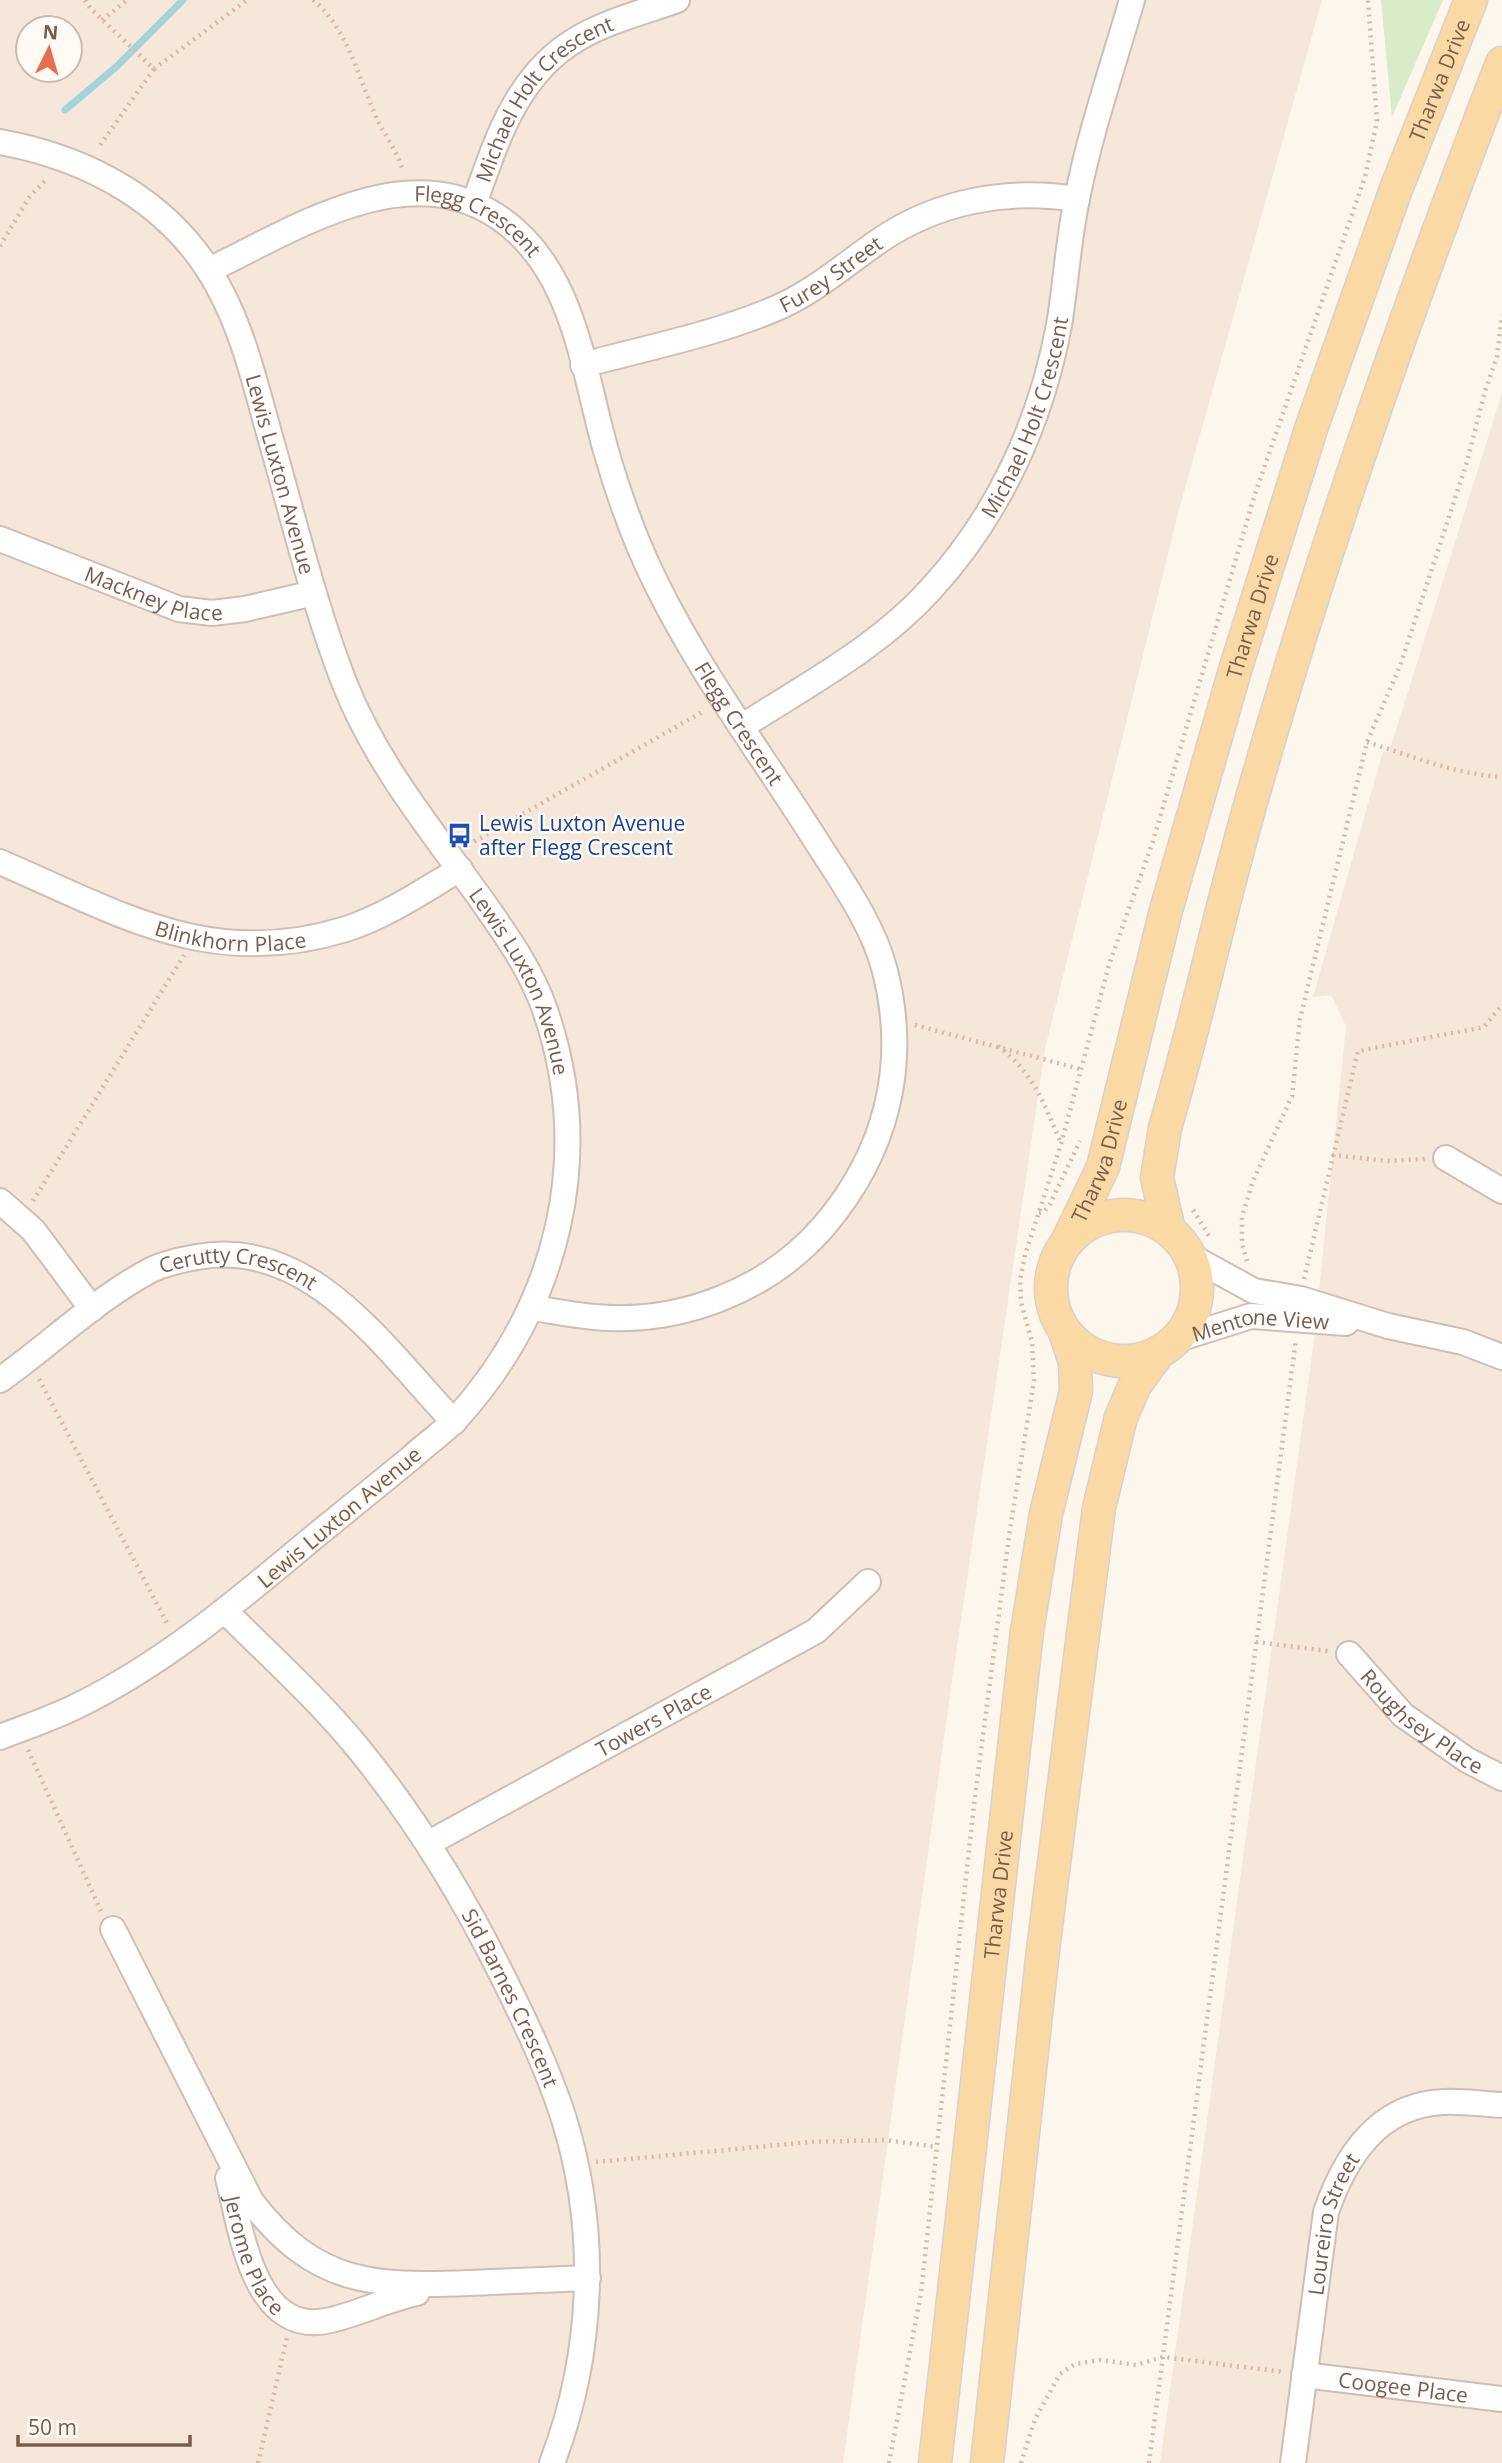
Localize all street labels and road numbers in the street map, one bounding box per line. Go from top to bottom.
street label: Michael Holt Crescent [469,9,617,186]
street label: Tharwa Drive [1402,15,1476,145]
street label: Flegg Crescent [414,179,548,262]
street label: Furey Street [775,229,888,319]
street label: Michael Holt Crescent [974,315,1074,523]
street label: Lewis Luxton Avenue [239,371,322,577]
street label: Tharwa Drive [1219,550,1285,682]
street label: Mackney Place [81,559,224,627]
street label: Flegg Crescent [689,656,790,790]
street label: Lewis Luxton Avenue [463,882,575,1077]
street label: Blinkhorn Place [152,914,308,958]
street label: Tharwa Drive [1064,1096,1133,1227]
street label: Cerutty Crescent [155,1240,323,1296]
street label: Mentone View [1188,1302,1331,1348]
street label: Lewis Luxton Avenue [251,1440,427,1594]
street label: Roughsey Place [1354,1663,1488,1780]
street label: Towers Place [591,1677,716,1763]
street label: Tharwa Drive [977,1829,1019,1960]
street label: Sid Barnes Crescent [456,1904,565,2091]
street label: Loureiro Street [1301,2147,1365,2297]
street label: Jerome Place [218,2191,291,2321]
street label: Coogee Place [1337,2365,1470,2409]

